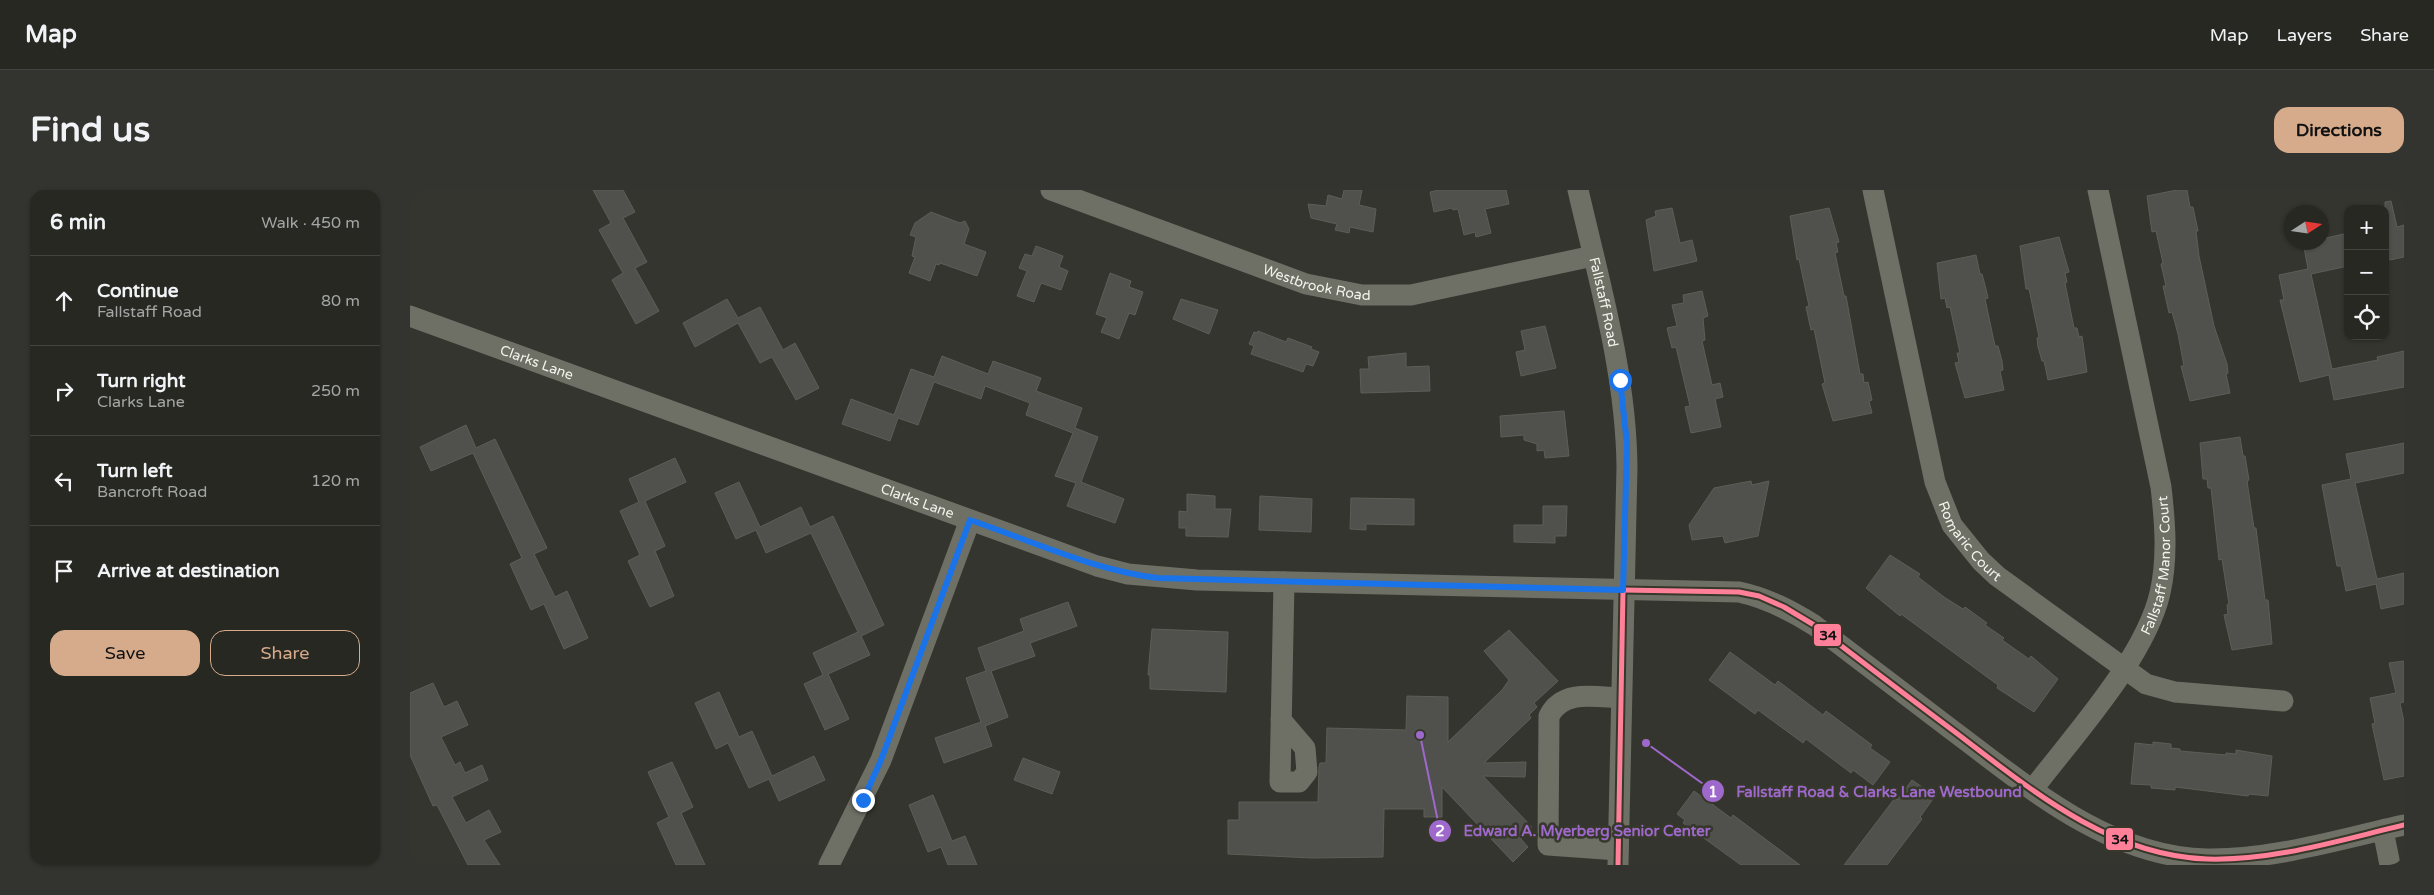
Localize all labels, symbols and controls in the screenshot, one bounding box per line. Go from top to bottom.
text: Map [25,20,77,49]
text: Map [2210,24,2249,46]
text: Layers [2277,24,2332,46]
text: Share [2360,24,2409,46]
button: Directions [2274,107,2404,153]
text: Find us [30,109,150,151]
north arrow [2284,205,2329,250]
map controls [2344,205,2389,340]
button: + [2344,205,2389,250]
text: 6 min [50,210,106,235]
text: Walk · 450 m [261,213,360,233]
button: − [2344,250,2389,295]
street label: Fallstaff Road [1585,255,1622,349]
street label: Westbrook Road [1260,261,1371,304]
text: Continue [97,280,179,302]
icon: ahead [50,287,78,315]
text: 80 m [321,291,360,311]
button: locate [2344,295,2389,340]
text: Fallstaff Road [97,302,202,322]
street label: Clarks Lane [498,342,576,384]
route start [1609,369,1632,392]
text: Turn right [97,370,185,392]
icon: right [50,377,78,405]
text: 250 m [311,381,360,401]
text: Clarks Lane [97,392,185,412]
text: Turn left [97,460,173,482]
icon: left [50,467,78,495]
text: 120 m [311,471,360,491]
street label: Clarks Lane [878,480,956,522]
text: Bancroft Road [97,482,207,502]
street label: Fallstaff Manor Court [2137,494,2174,638]
street label: Romaric Court [1934,499,2005,586]
icon: arrive [50,557,78,585]
text: Arrive at destination [97,560,280,582]
line badge: 34 [1813,623,1842,647]
text: 34 [1819,627,1837,644]
button: Save [50,630,200,676]
button: Share [210,630,360,676]
callout: Fallstaff Road & Clarks Lane Westbound [1701,776,2031,806]
text: 1 [1708,783,1718,801]
text: Fallstaff Road & Clarks Lane Westbound [1736,783,2022,801]
route end [852,789,875,812]
callout: Edward A. Myerberg Senior Center [1428,816,1720,846]
text: 2 [1435,822,1445,840]
text: Edward A. Myerberg Senior Center [1463,822,1711,841]
line badge: 34 [2105,827,2134,851]
text: 34 [2111,831,2129,848]

